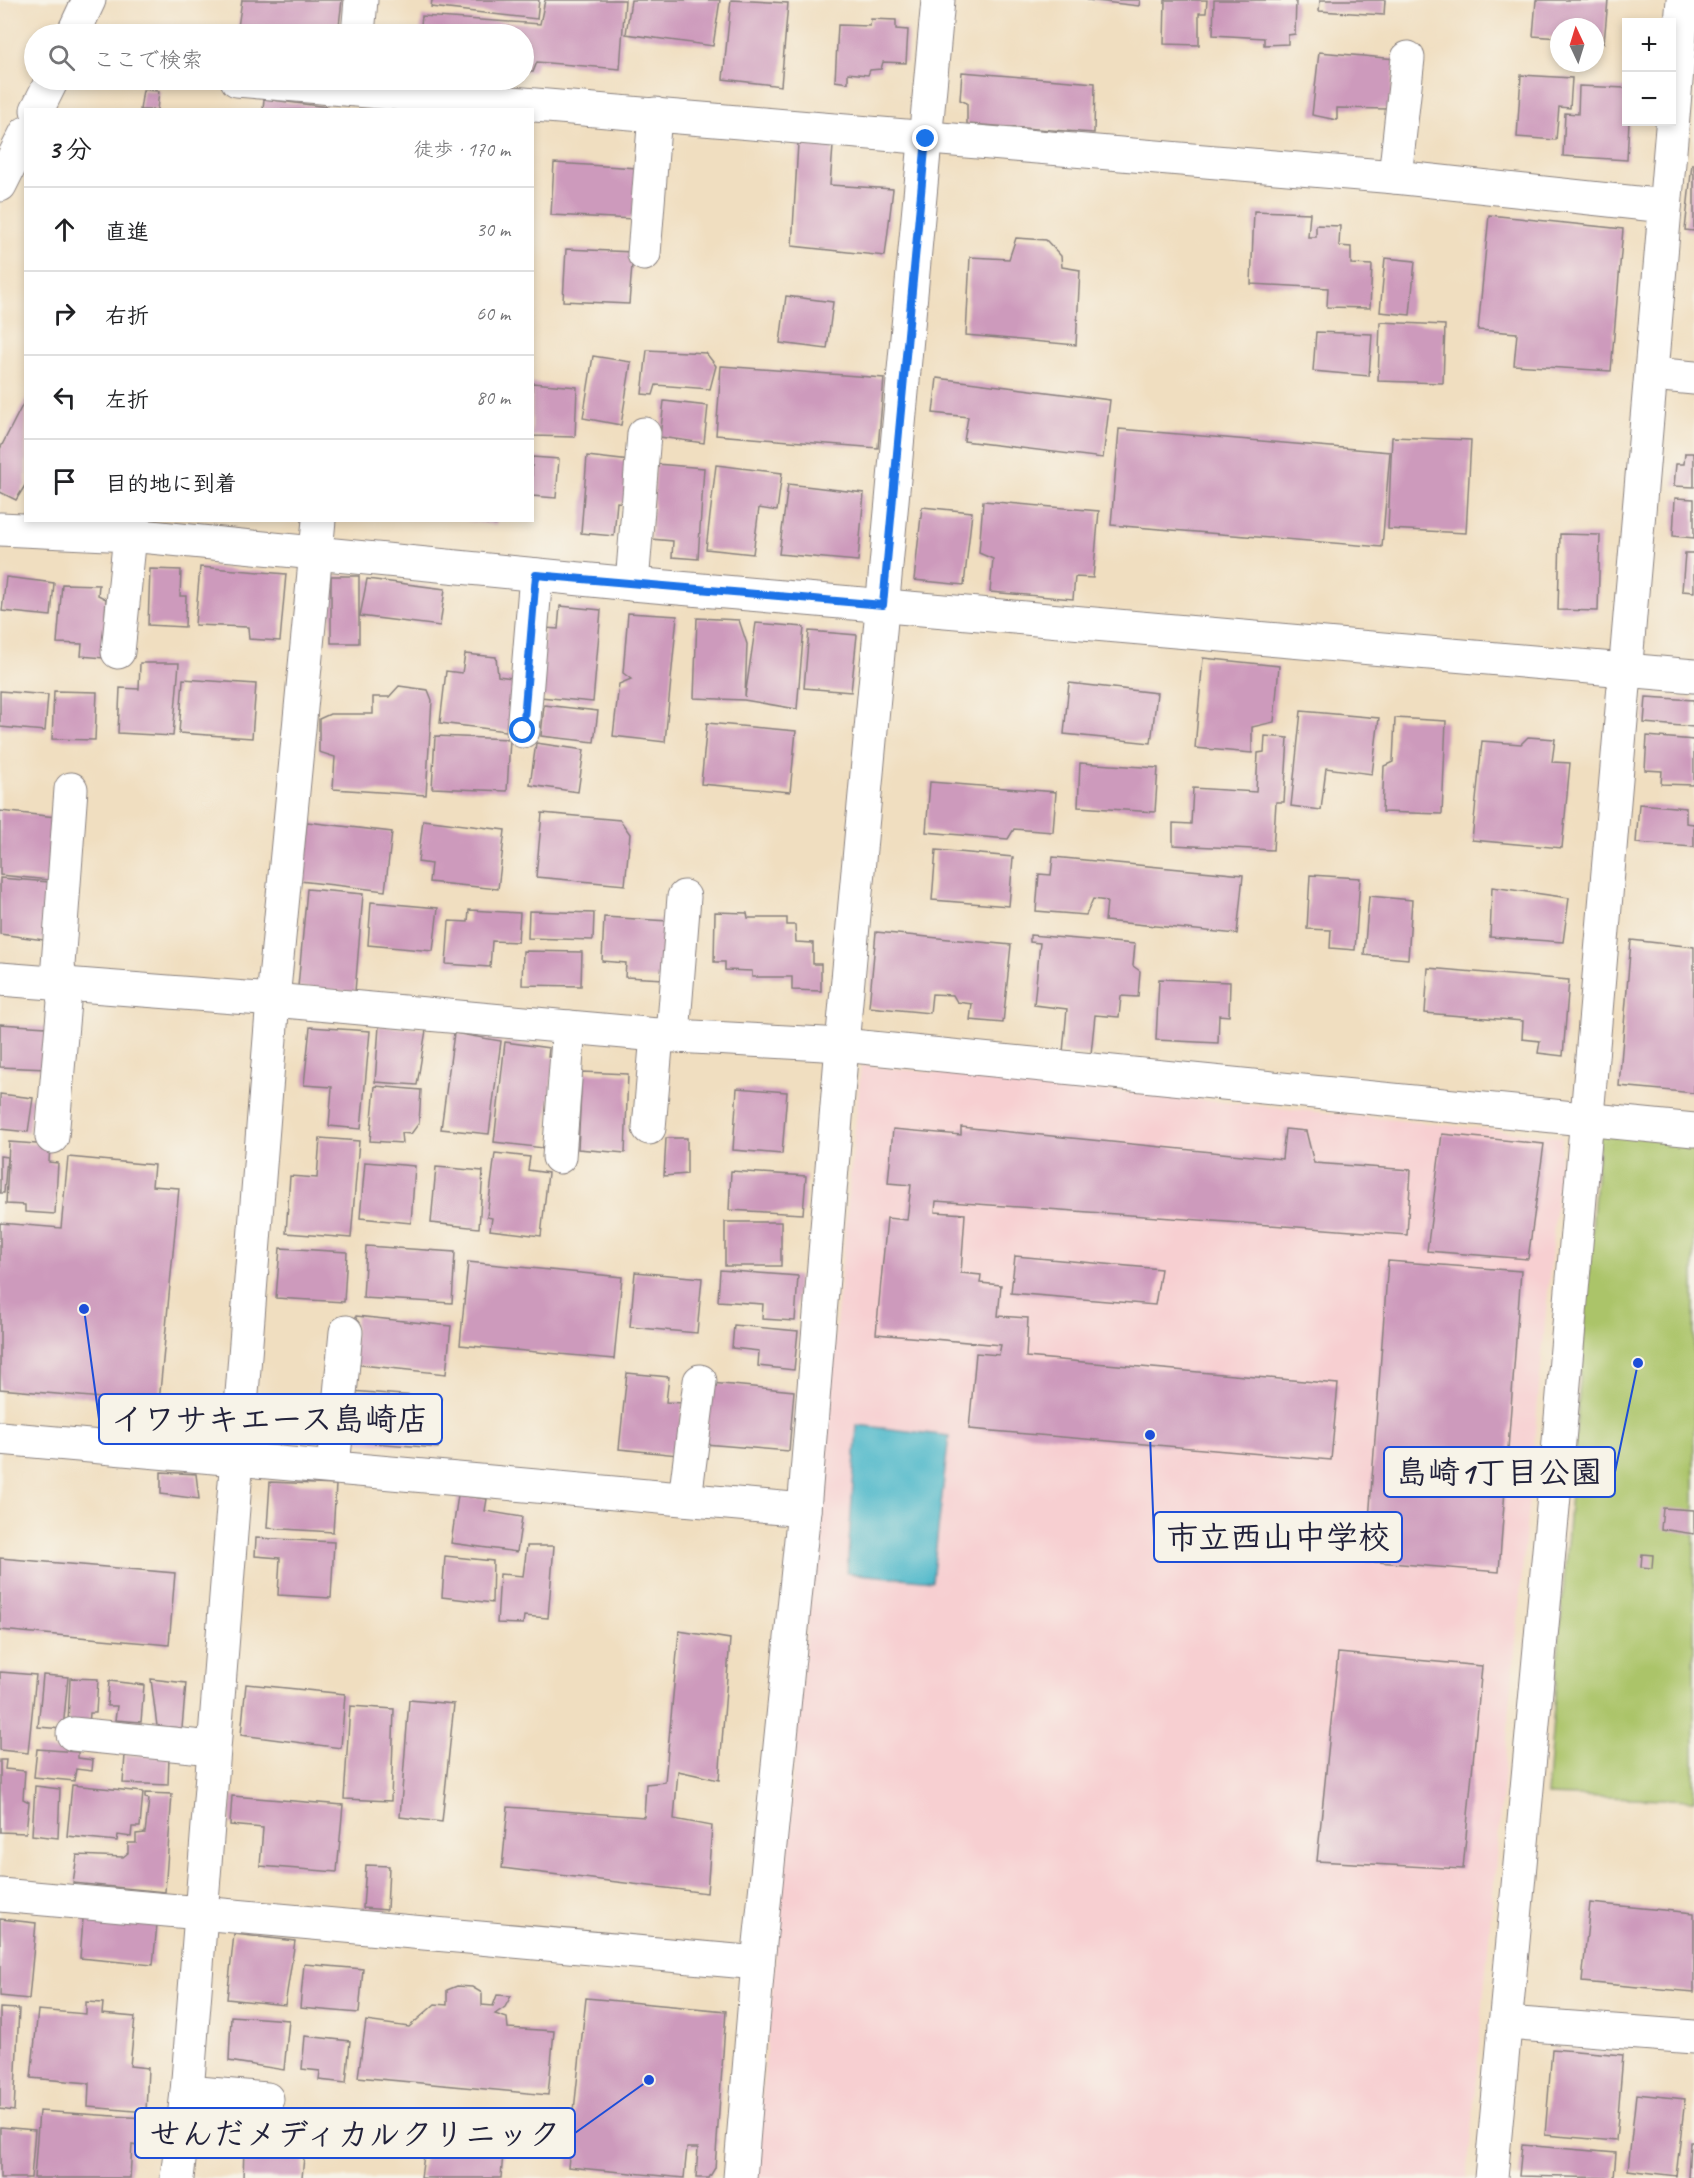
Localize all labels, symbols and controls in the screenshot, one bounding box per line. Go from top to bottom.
north arrow [1550,18,1604,72]
map controls [1622,18,1676,126]
button: + [1622,18,1676,72]
search box [24,24,534,90]
icon: search [45,41,78,74]
text: ここで検索 [93,46,203,74]
button: − [1622,72,1676,126]
route end [912,125,938,151]
text: 3 分 [48,133,92,166]
text: 徒歩 · 170 m [414,137,510,162]
icon: ahead [48,213,81,246]
text: 30 m [476,217,510,242]
text: 直進 [105,218,149,246]
icon: right [48,297,81,330]
text: 60 m [476,301,510,326]
text: 右折 [105,302,149,330]
icon: left [48,381,81,414]
text: 80 m [476,385,510,410]
text: 左折 [105,386,149,414]
icon: arrive [48,465,81,498]
text: 目的地に到着 [105,470,237,498]
route start [509,717,535,743]
callout: イワサキエース島崎店 [99,1394,442,1444]
text: イワサキエース島崎店 [111,1399,429,1440]
callout: 島崎1丁目公園 [1384,1447,1615,1497]
text: 島崎1丁目公園 [1396,1452,1602,1493]
callout: 市立西山中学校 [1154,1512,1402,1562]
text: 市立西山中学校 [1166,1517,1390,1558]
callout: せんだメディカルクリニック [135,2108,575,2158]
text: せんだメディカルクリニック [149,2114,561,2155]

